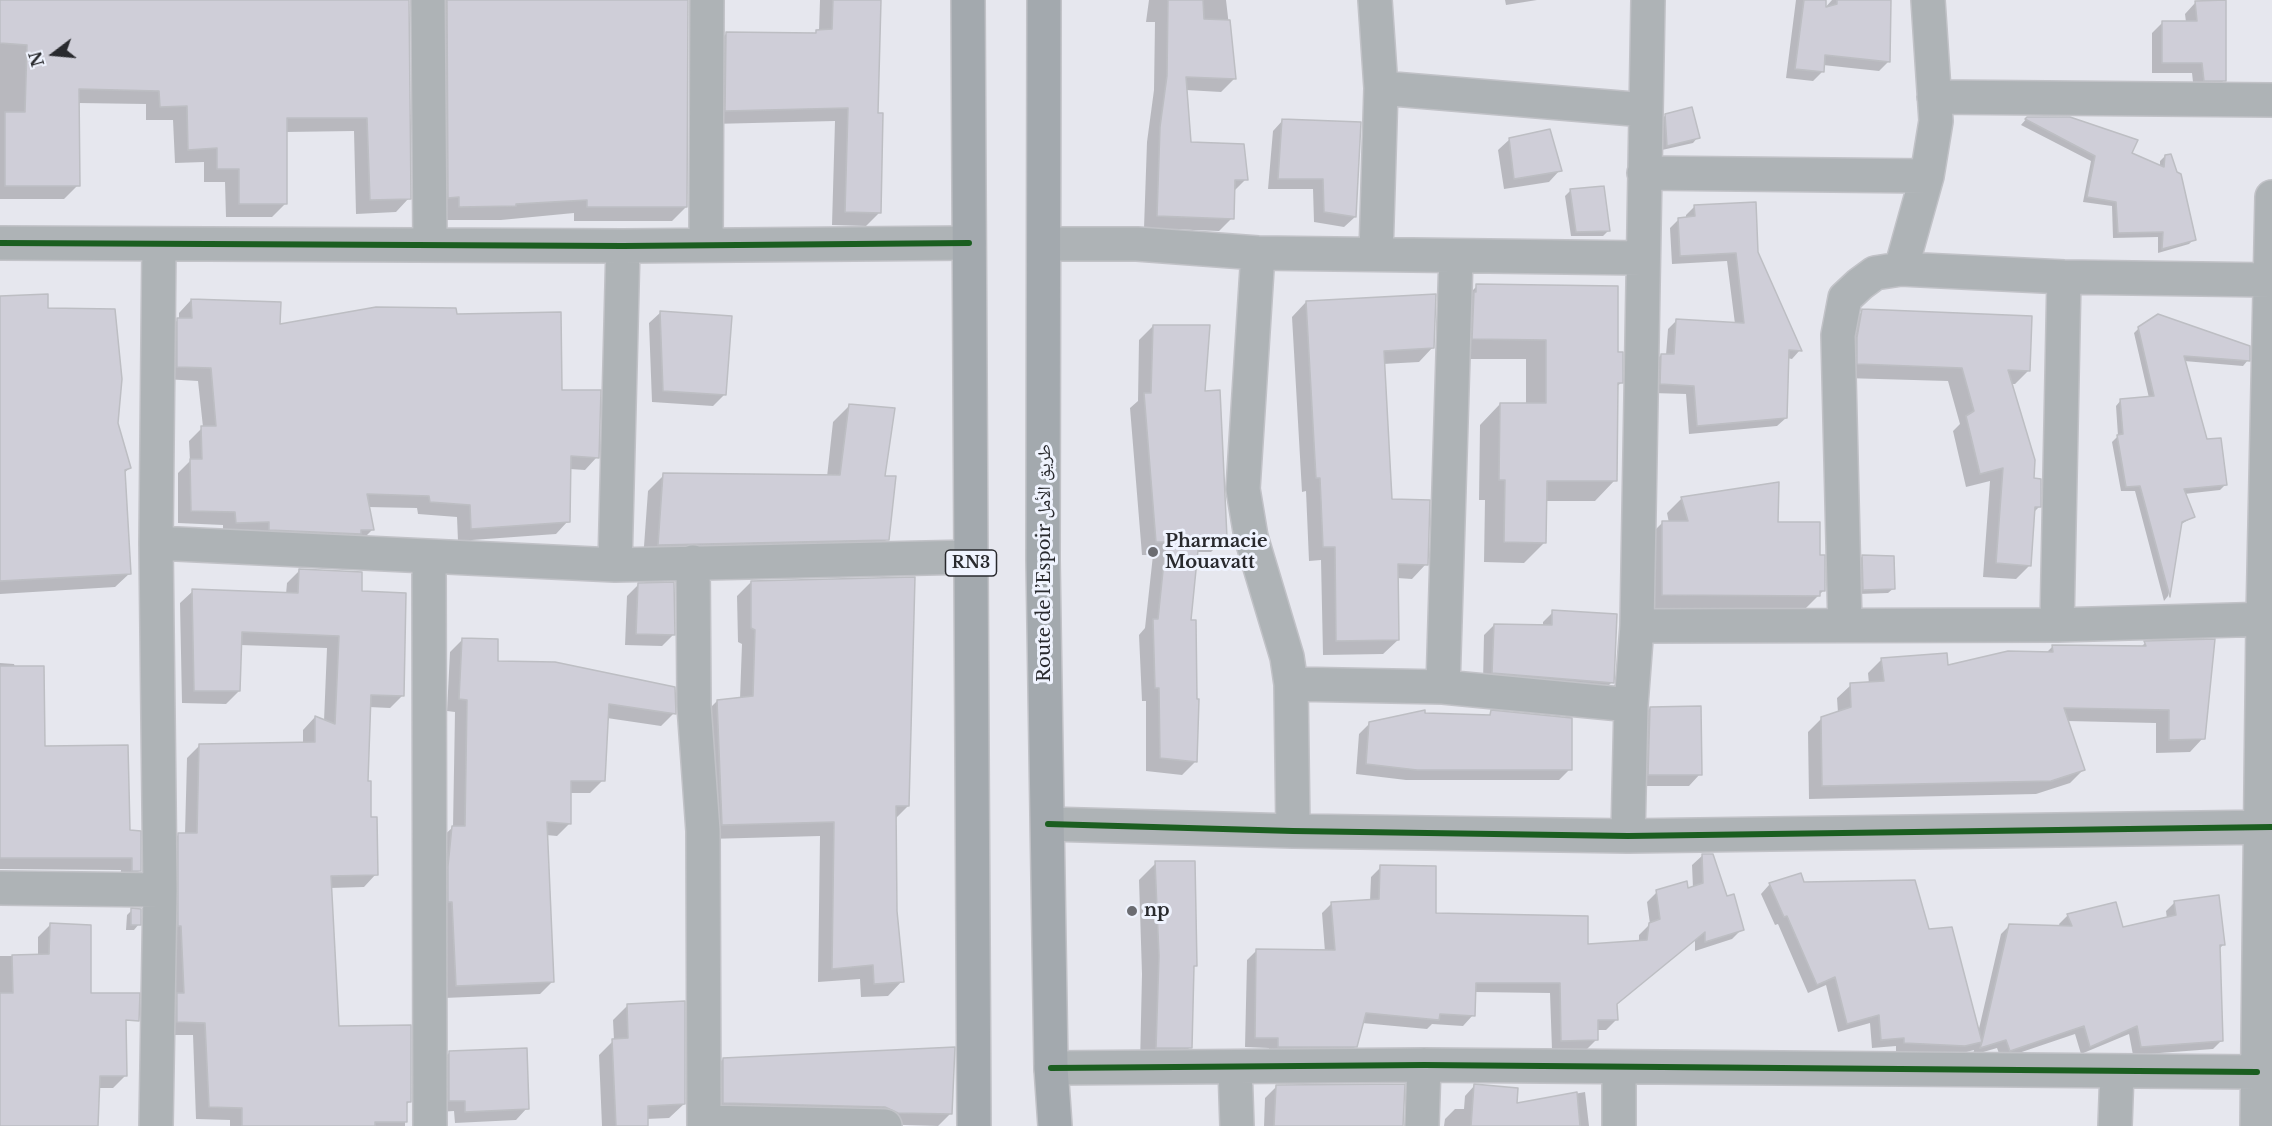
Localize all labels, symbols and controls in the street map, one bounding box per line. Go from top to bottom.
north arrow [24,24,84,84]
text: N [25,49,48,69]
street label: Route de l’Espoir طريق الأمل [1034,444,1056,682]
place label: Pharmacie Mouavatt [1165,531,1267,574]
marker: Pharmacie Mouavatt [1146,545,1160,559]
road number: RN3 [946,550,996,576]
place label: np [1144,900,1170,922]
marker: np [1125,904,1139,918]

